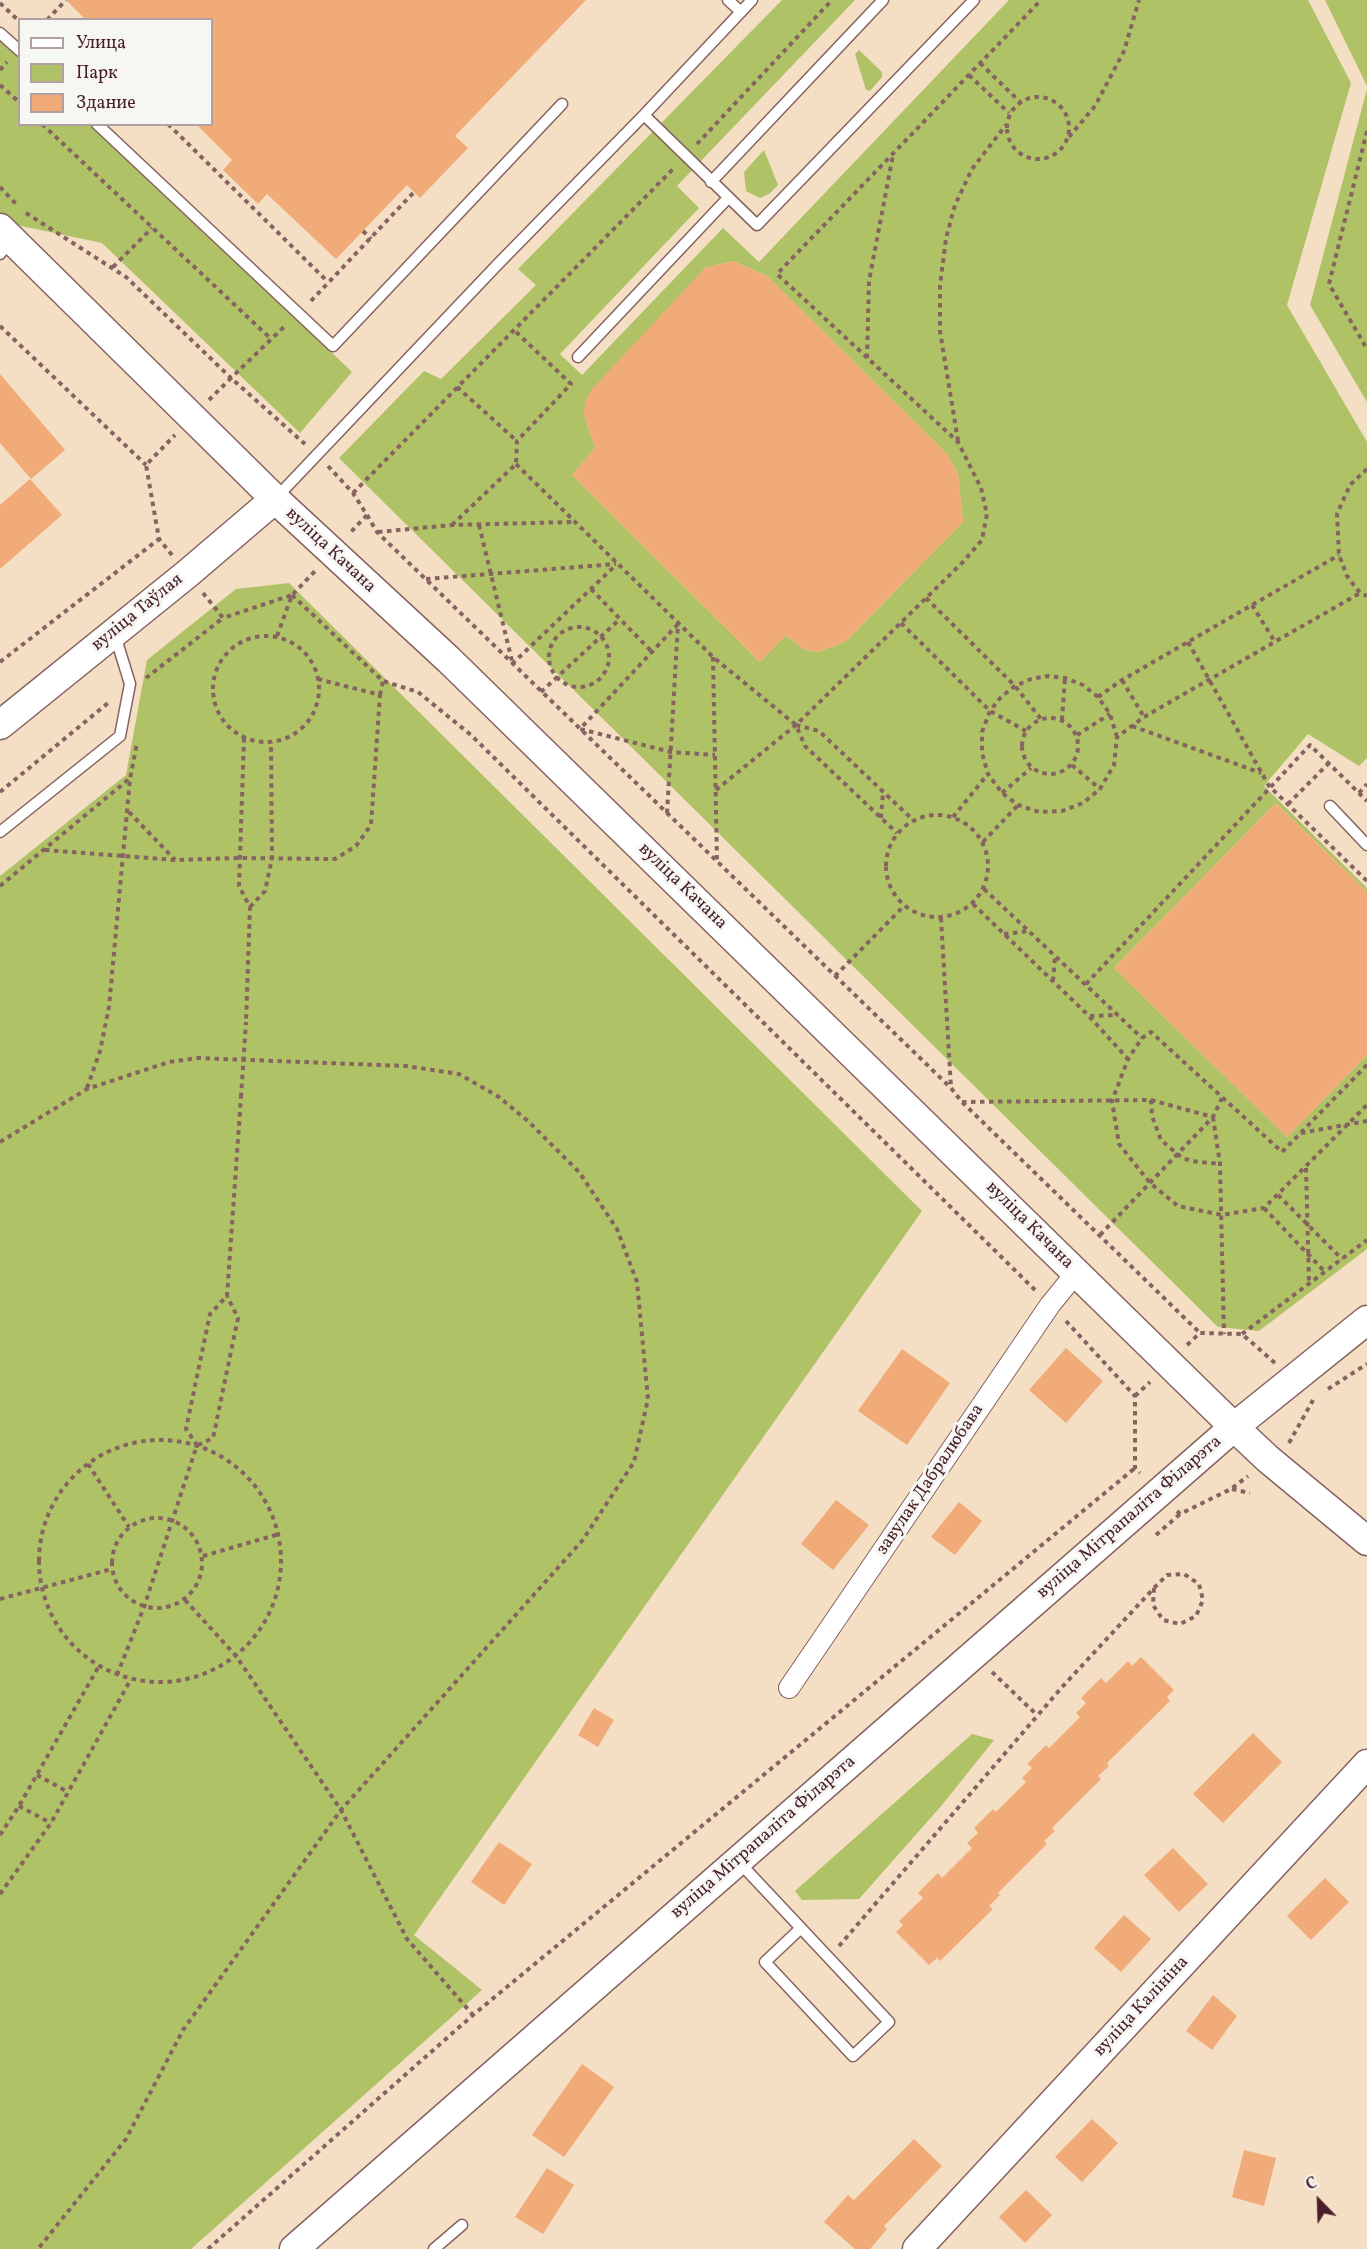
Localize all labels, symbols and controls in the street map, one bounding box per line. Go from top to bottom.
legend [18,18,213,126]
text: Улица [76,31,126,56]
text: Парк [76,61,118,86]
text: Здание [76,91,136,116]
street label: вуліца Качана [280,504,380,598]
street label: вуліца Таўлая [88,570,188,656]
street label: вуліца Качана [633,839,731,935]
street label: вуліца Качана [981,1178,1077,1274]
street label: завулак Дабралюбава [873,1401,989,1559]
street label: вуліца Мітрапаліта Філарэта [1033,1432,1227,1604]
street label: вуліца Мітрапаліта Філарэта [667,1752,861,1924]
street label: вуліца Калініна [1090,1952,1194,2062]
north arrow [1289,2171,1349,2231]
text: С [1303,2172,1321,2197]

